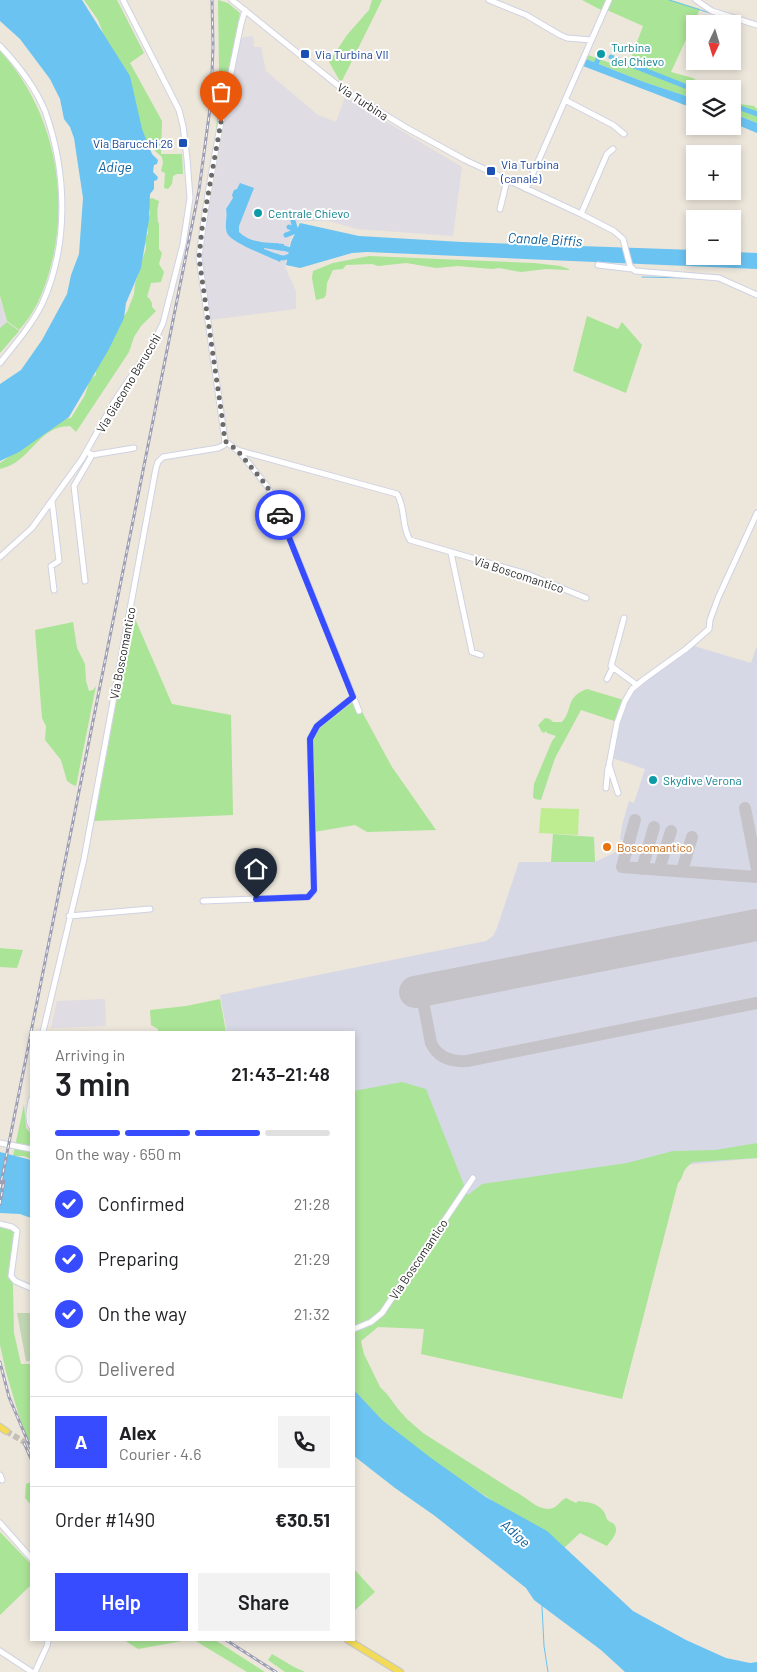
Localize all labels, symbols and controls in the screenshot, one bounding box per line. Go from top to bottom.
north arrow [686,15,741,70]
map controls [686,15,741,265]
place label: Turbina del Chievo [611,40,664,68]
place label: Via Turbina VII [315,47,389,61]
marker: Via Turbina VII [299,48,311,60]
marker: Turbina del Chievo [595,48,607,60]
pin [200,71,242,122]
icon: bag [207,78,235,106]
street label: Via Turbina [335,79,391,123]
button: layers [686,80,741,135]
place label: Via Barucchi 26 [93,136,173,150]
marker: Via Barucchi 26 [177,137,189,149]
button: + [686,145,741,200]
place label: Via Turbina (canale) [500,157,559,185]
water label: Adige [98,158,132,175]
marker: Via Turbina (canale) [485,165,497,177]
place label: Centrale Chievo [268,206,350,220]
marker: Centrale Chievo [252,207,264,219]
button: − [686,210,741,265]
water label: Canale Biffis [507,229,583,249]
street label: Via Giacomo Barucchi [93,331,163,435]
courier [255,490,305,540]
icon: car [266,501,294,529]
street label: Via Boscomantico [472,553,566,595]
street label: Via Boscomantico [106,606,138,700]
place label: Skydive Verona [663,773,742,787]
marker: Skydive Verona [647,774,659,786]
place label: Boscomantico [617,840,692,854]
marker: Boscomantico [601,841,613,853]
pin [235,848,277,899]
icon: home [242,855,270,883]
text: Arriving in [55,1045,125,1064]
text: 21:43–21:48 [231,1062,330,1085]
text: 3 min [55,1064,131,1102]
text: On the way · 650 m [55,1144,181,1163]
icon: check [55,1190,83,1218]
text: Confirmed [98,1192,185,1215]
text: 21:28 [294,1194,330,1213]
street label: Via Boscomantico [386,1216,450,1302]
icon: check [55,1245,83,1273]
text: Preparing [98,1247,179,1270]
text: 21:29 [294,1249,330,1268]
icon: check [55,1300,83,1328]
text: On the way [98,1302,187,1325]
text: 21:32 [294,1304,330,1323]
text: Delivered [98,1357,175,1380]
button: phone [278,1416,330,1468]
text: Alex [119,1421,157,1444]
text: A [75,1430,87,1453]
text: Courier · 4.6 [119,1444,202,1463]
text: Order #1490 [55,1508,155,1531]
text: €30.51 [275,1508,330,1531]
water label: Adige [498,1515,534,1551]
button: Help [55,1573,188,1631]
button: Share [198,1573,330,1631]

